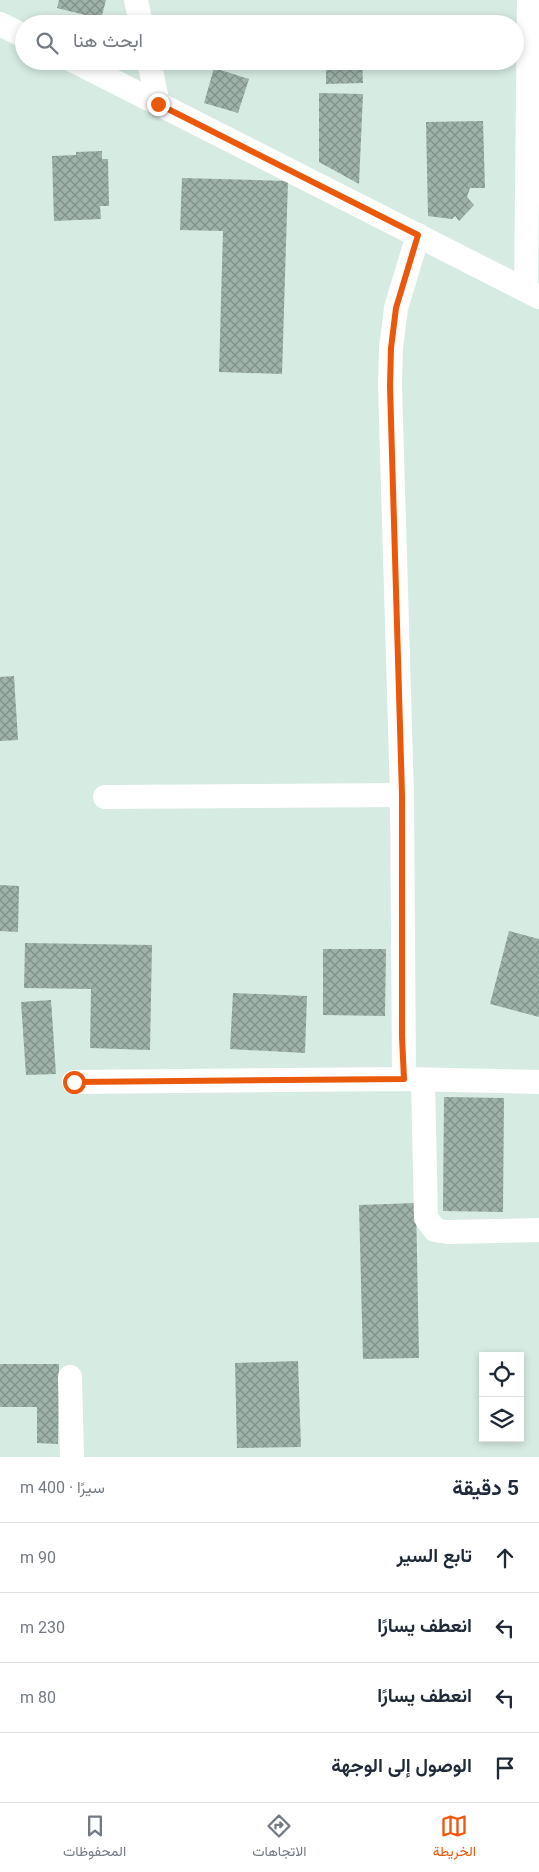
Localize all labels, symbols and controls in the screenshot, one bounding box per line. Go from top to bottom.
search box [15,15,524,70]
icon: search [33,29,61,57]
text: ابحث هنا [73,29,143,52]
route end [147,93,170,116]
route start [63,1071,86,1094]
map controls [479,1352,524,1442]
button: locate [479,1352,524,1397]
button: layers [479,1397,524,1442]
text: 5 دقيقة [452,1476,519,1500]
text: سيرًا · 400 m [20,1478,105,1497]
text: تابع السير [396,1544,472,1567]
icon: ahead [491,1544,519,1572]
text: 90 m [20,1548,56,1567]
text: انعطف يسارًا [377,1614,472,1637]
icon: left [491,1614,519,1642]
text: 230 m [20,1618,65,1637]
text: انعطف يسارًا [377,1684,472,1707]
icon: left [491,1684,519,1712]
text: 80 m [20,1688,56,1707]
text: الوصول إلى الوجهة [331,1754,472,1777]
icon: arrive [491,1754,519,1782]
tab: المحفوظات [63,1812,126,1864]
tab: الاتجاهات [252,1812,307,1864]
tab: الخريطة [433,1812,476,1864]

